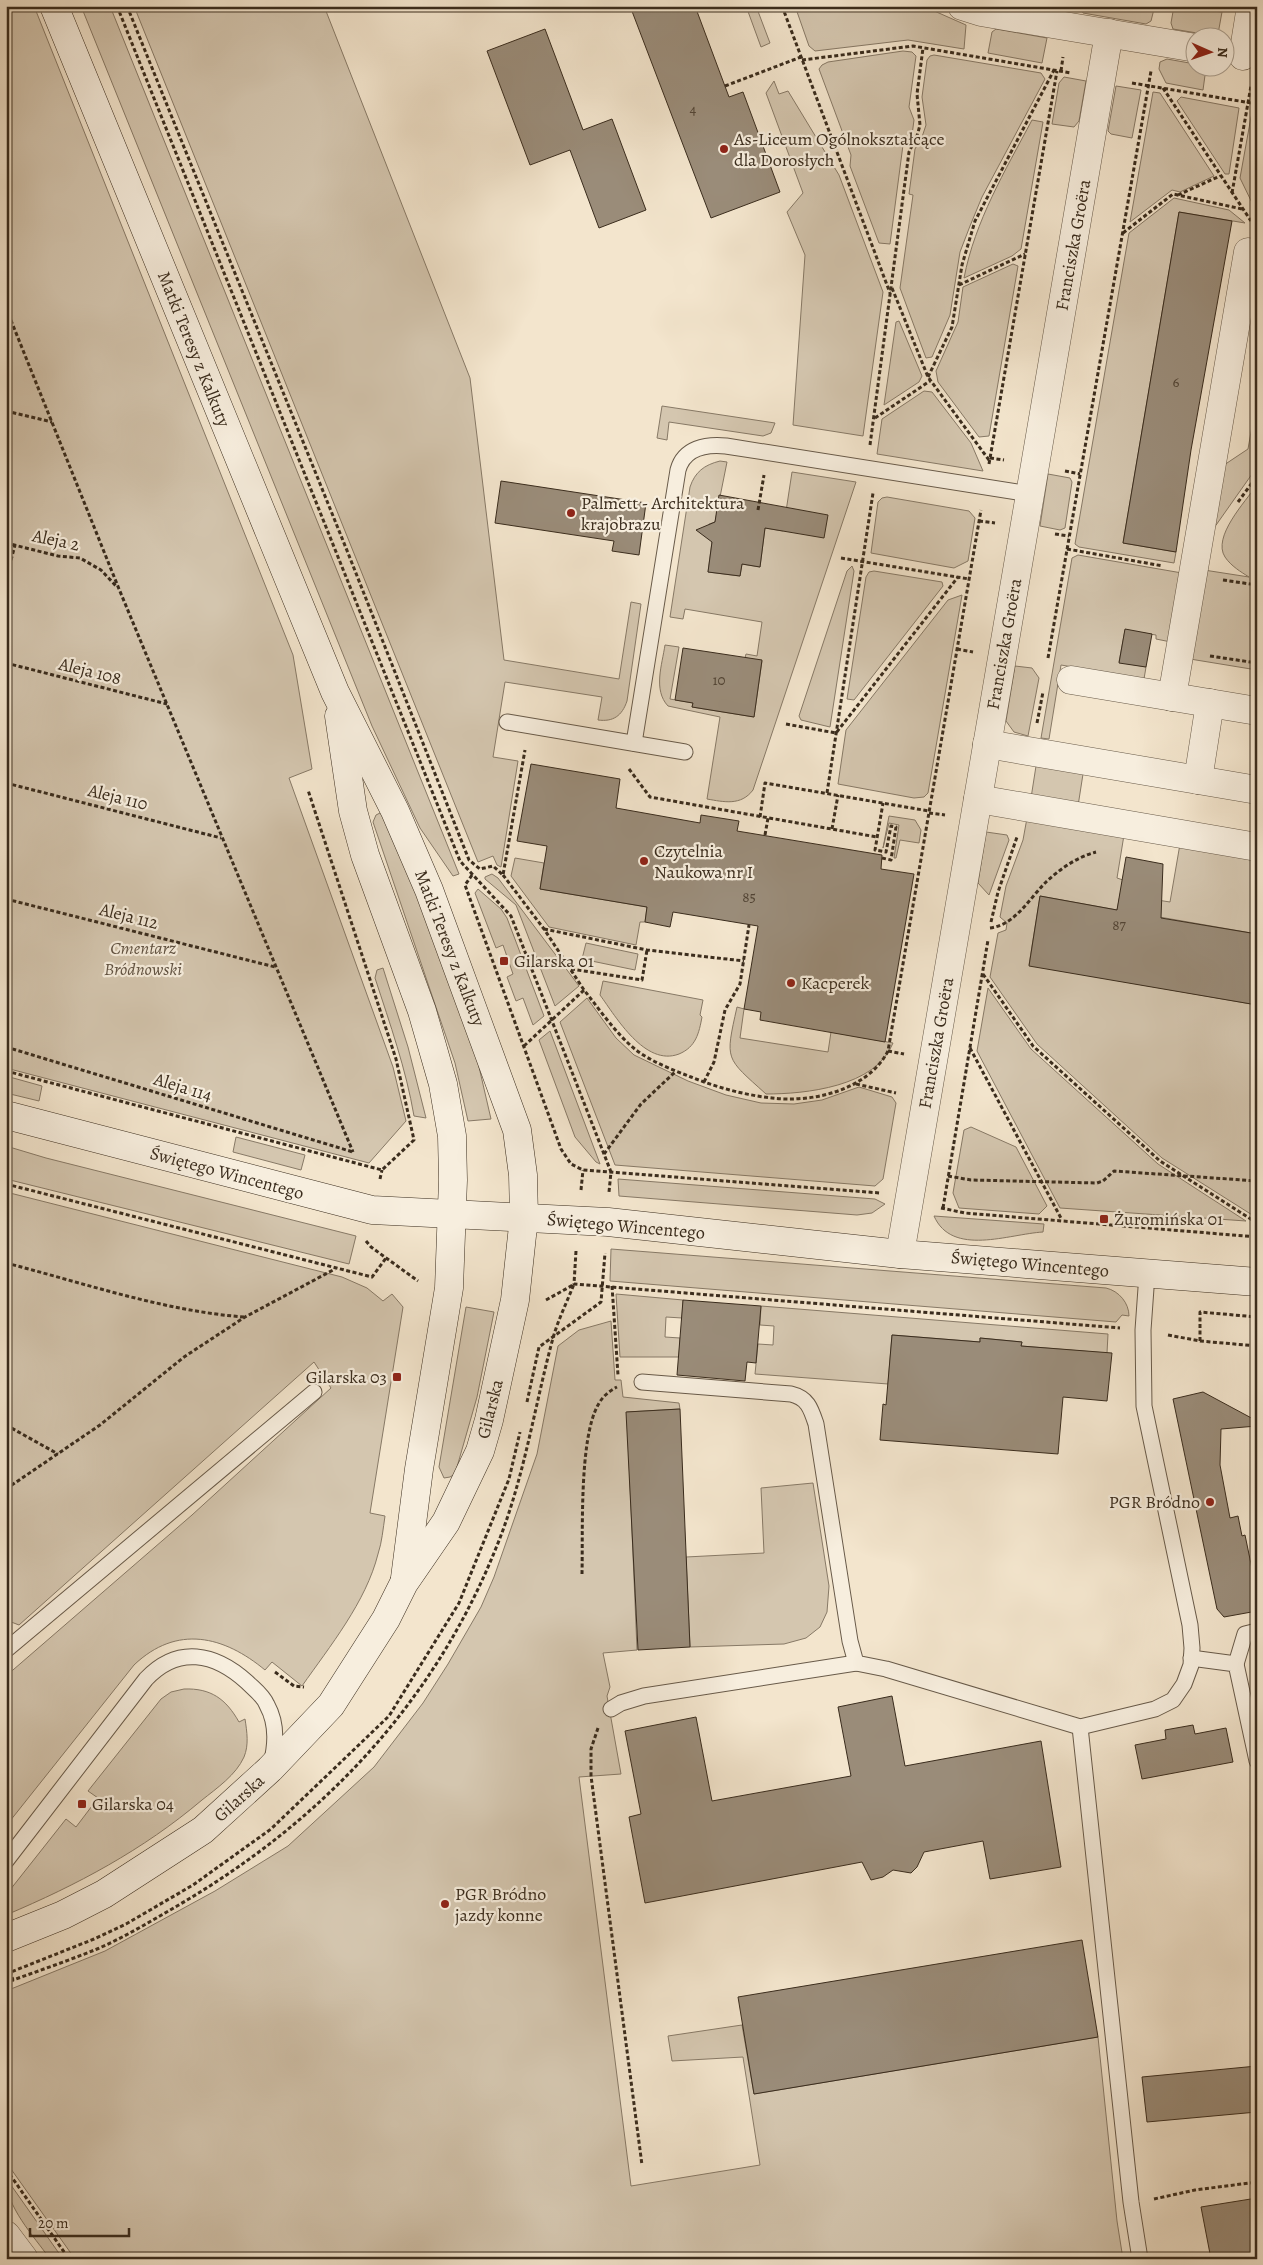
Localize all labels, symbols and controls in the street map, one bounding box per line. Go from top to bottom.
north arrow [1186,28,1236,78]
text: N [1213,47,1232,58]
house number: 4 [690,99,697,119]
place label: As-Liceum Ogólnokształcące dla Dorosłych [733,127,945,172]
marker: As-Liceum Ogólnokształcące dla Dorosłych [718,143,730,155]
street label: Franciszka Groëra [1050,177,1096,313]
street label: Matki Teresy z Kalkuty [152,268,237,431]
house number: 6 [1173,372,1180,392]
place label: Palmett - Architektura krajobrazu [581,491,745,536]
marker: Palmett - Architektura krajobrazu [565,507,577,519]
street label: Aleja 2 [29,523,82,557]
street label: Franciszka Groëra [981,576,1027,712]
street label: Aleja 108 [55,651,124,690]
house number: 10 [712,670,726,690]
street label: Aleja 110 [85,778,150,816]
place label: Czytelnia Naukowa nr I [654,839,753,884]
marker: Czytelnia Naukowa nr I [638,855,650,867]
street label: Matki Teresy z Kalkuty [409,866,491,1031]
house number: 85 [742,887,756,907]
street label: Aleja 112 [96,897,161,935]
house number: 87 [1112,915,1126,935]
park label: Cmentarz Bródnowski [104,936,182,981]
place label: Gilarska 01 [514,949,594,973]
marker: Gilarska 01 [498,955,510,967]
place label: Kacperek [801,971,869,995]
street label: Franciszka Groëra [913,975,959,1111]
marker: Kacperek [785,977,797,989]
street label: Aleja 114 [150,1067,215,1107]
street label: Świętego Wincentego [147,1141,307,1205]
street label: Świętego Wincentego [546,1207,706,1245]
place label: Żuromińska 01 [1114,1207,1223,1231]
marker: Żuromińska 01 [1098,1213,1110,1225]
street label: Świętego Wincentego [950,1245,1110,1283]
place label: Gilarska 03 [306,1365,387,1389]
marker: Gilarska 03 [391,1371,403,1383]
street label: Gilarska [471,1376,509,1441]
place label: PGR Bródno [1109,1490,1200,1514]
marker: PGR Bródno [1204,1496,1216,1508]
street label: Gilarska [208,1768,270,1827]
place label: Gilarska 04 [92,1792,174,1816]
marker: Gilarska 04 [76,1798,88,1810]
place label: PGR Bródno jazdy konne [455,1882,546,1927]
marker: PGR Bródno jazdy konne [439,1898,451,1910]
scale bar [30,2205,129,2237]
text: 20 m [38,2213,69,2233]

